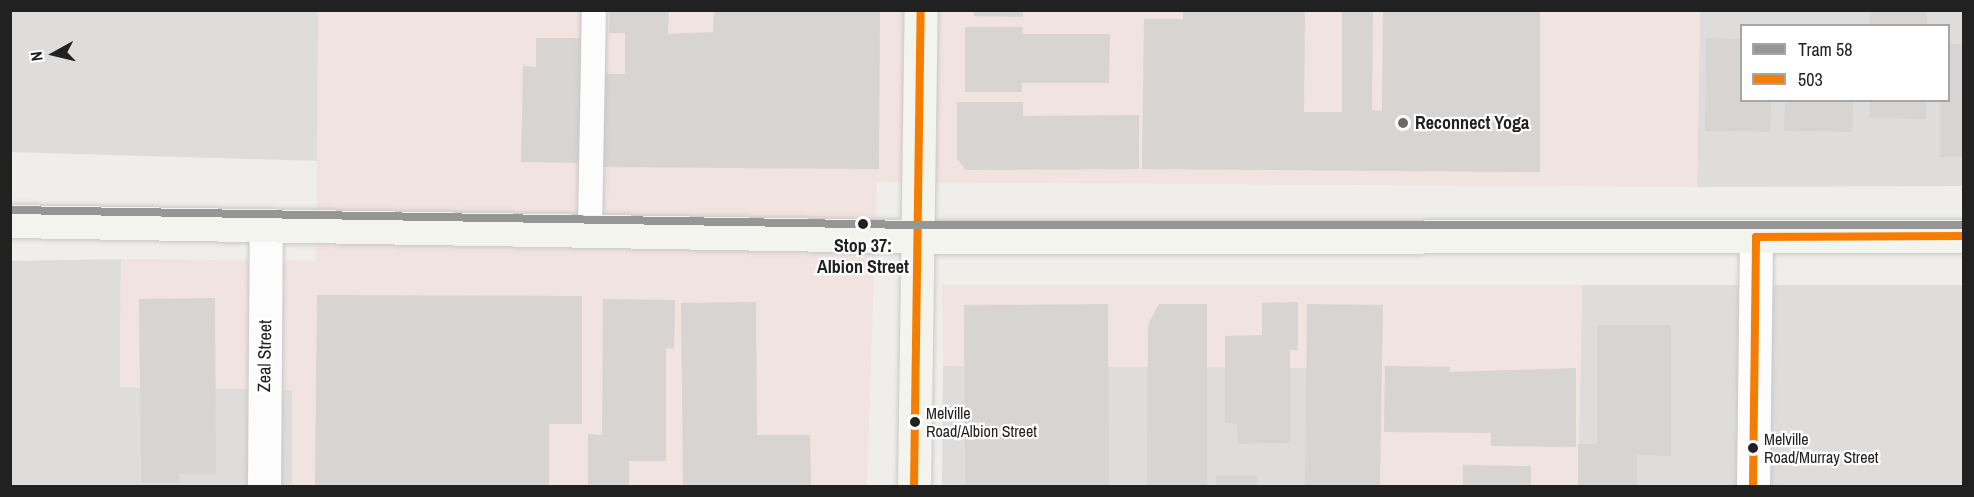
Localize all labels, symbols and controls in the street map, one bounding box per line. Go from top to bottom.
north arrow [24,24,84,84]
legend [1740,24,1950,102]
text: Tram 58 [1798,37,1852,62]
text: N [25,50,48,63]
text: 503 [1798,67,1823,92]
place label: Reconnect Yoga [1415,112,1530,134]
marker: Reconnect Yoga [1396,116,1410,130]
marker: Stop 37: Albion Street [853,214,873,234]
place label: Stop 37: Albion Street [817,236,909,278]
street label: Zeal Street [254,320,276,392]
place label: Melville Road/Albion Street [926,403,1037,441]
marker: Melville Road/Albion Street [909,416,921,428]
place label: Melville Road/Murray Street [1764,429,1878,467]
marker: Melville Road/Murray Street [1747,442,1759,454]

